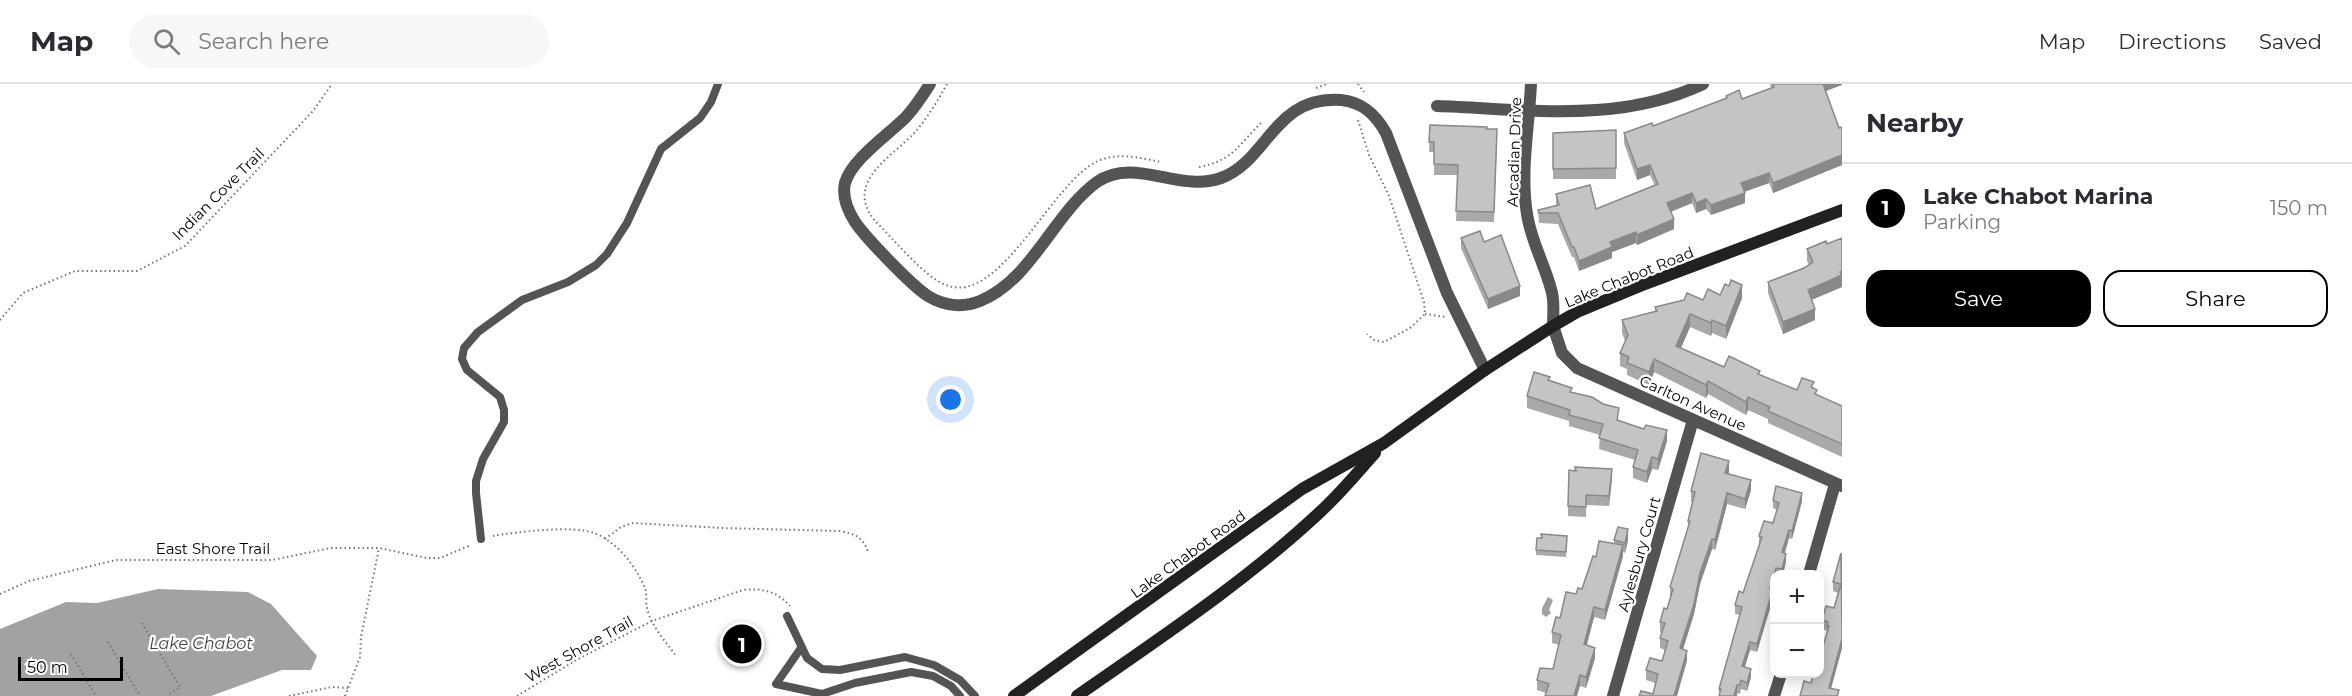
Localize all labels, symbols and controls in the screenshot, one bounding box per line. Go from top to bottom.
search box [129,14,549,68]
text: Map [30,24,93,58]
icon: search [150,25,183,58]
text: Search here [198,28,329,55]
text: Map [2039,29,2085,54]
text: Directions [2118,29,2226,54]
text: Saved [2259,29,2322,54]
street label: Arcadian Drive [1503,97,1525,207]
text: Nearby [1866,107,1963,139]
street label: Indian Cove Trail [168,144,268,244]
text: Lake Chabot Marina [1923,183,2153,210]
text: 1 [1882,196,1889,220]
text: 150 m [2270,196,2328,220]
text: Parking [1923,210,2001,234]
street label: Lake Chabot Road [1562,242,1696,312]
button: Save [1866,270,2091,327]
button: Share [2103,270,2328,327]
street label: Carlton Avenue [1637,371,1749,435]
your location [936,385,965,414]
street label: Aylesbury Court [1613,494,1665,614]
street label: Lake Chabot Road [1127,506,1249,602]
street label: East Shore Trail [156,539,270,558]
map controls [1770,570,1824,678]
button: + [1770,570,1824,624]
street label: West Shore Trail [522,611,636,687]
pin: 1 [722,622,762,666]
button: − [1770,624,1824,678]
water label: Lake Chabot [149,634,253,653]
scale bar [18,654,123,682]
text: 50 m [27,658,68,677]

